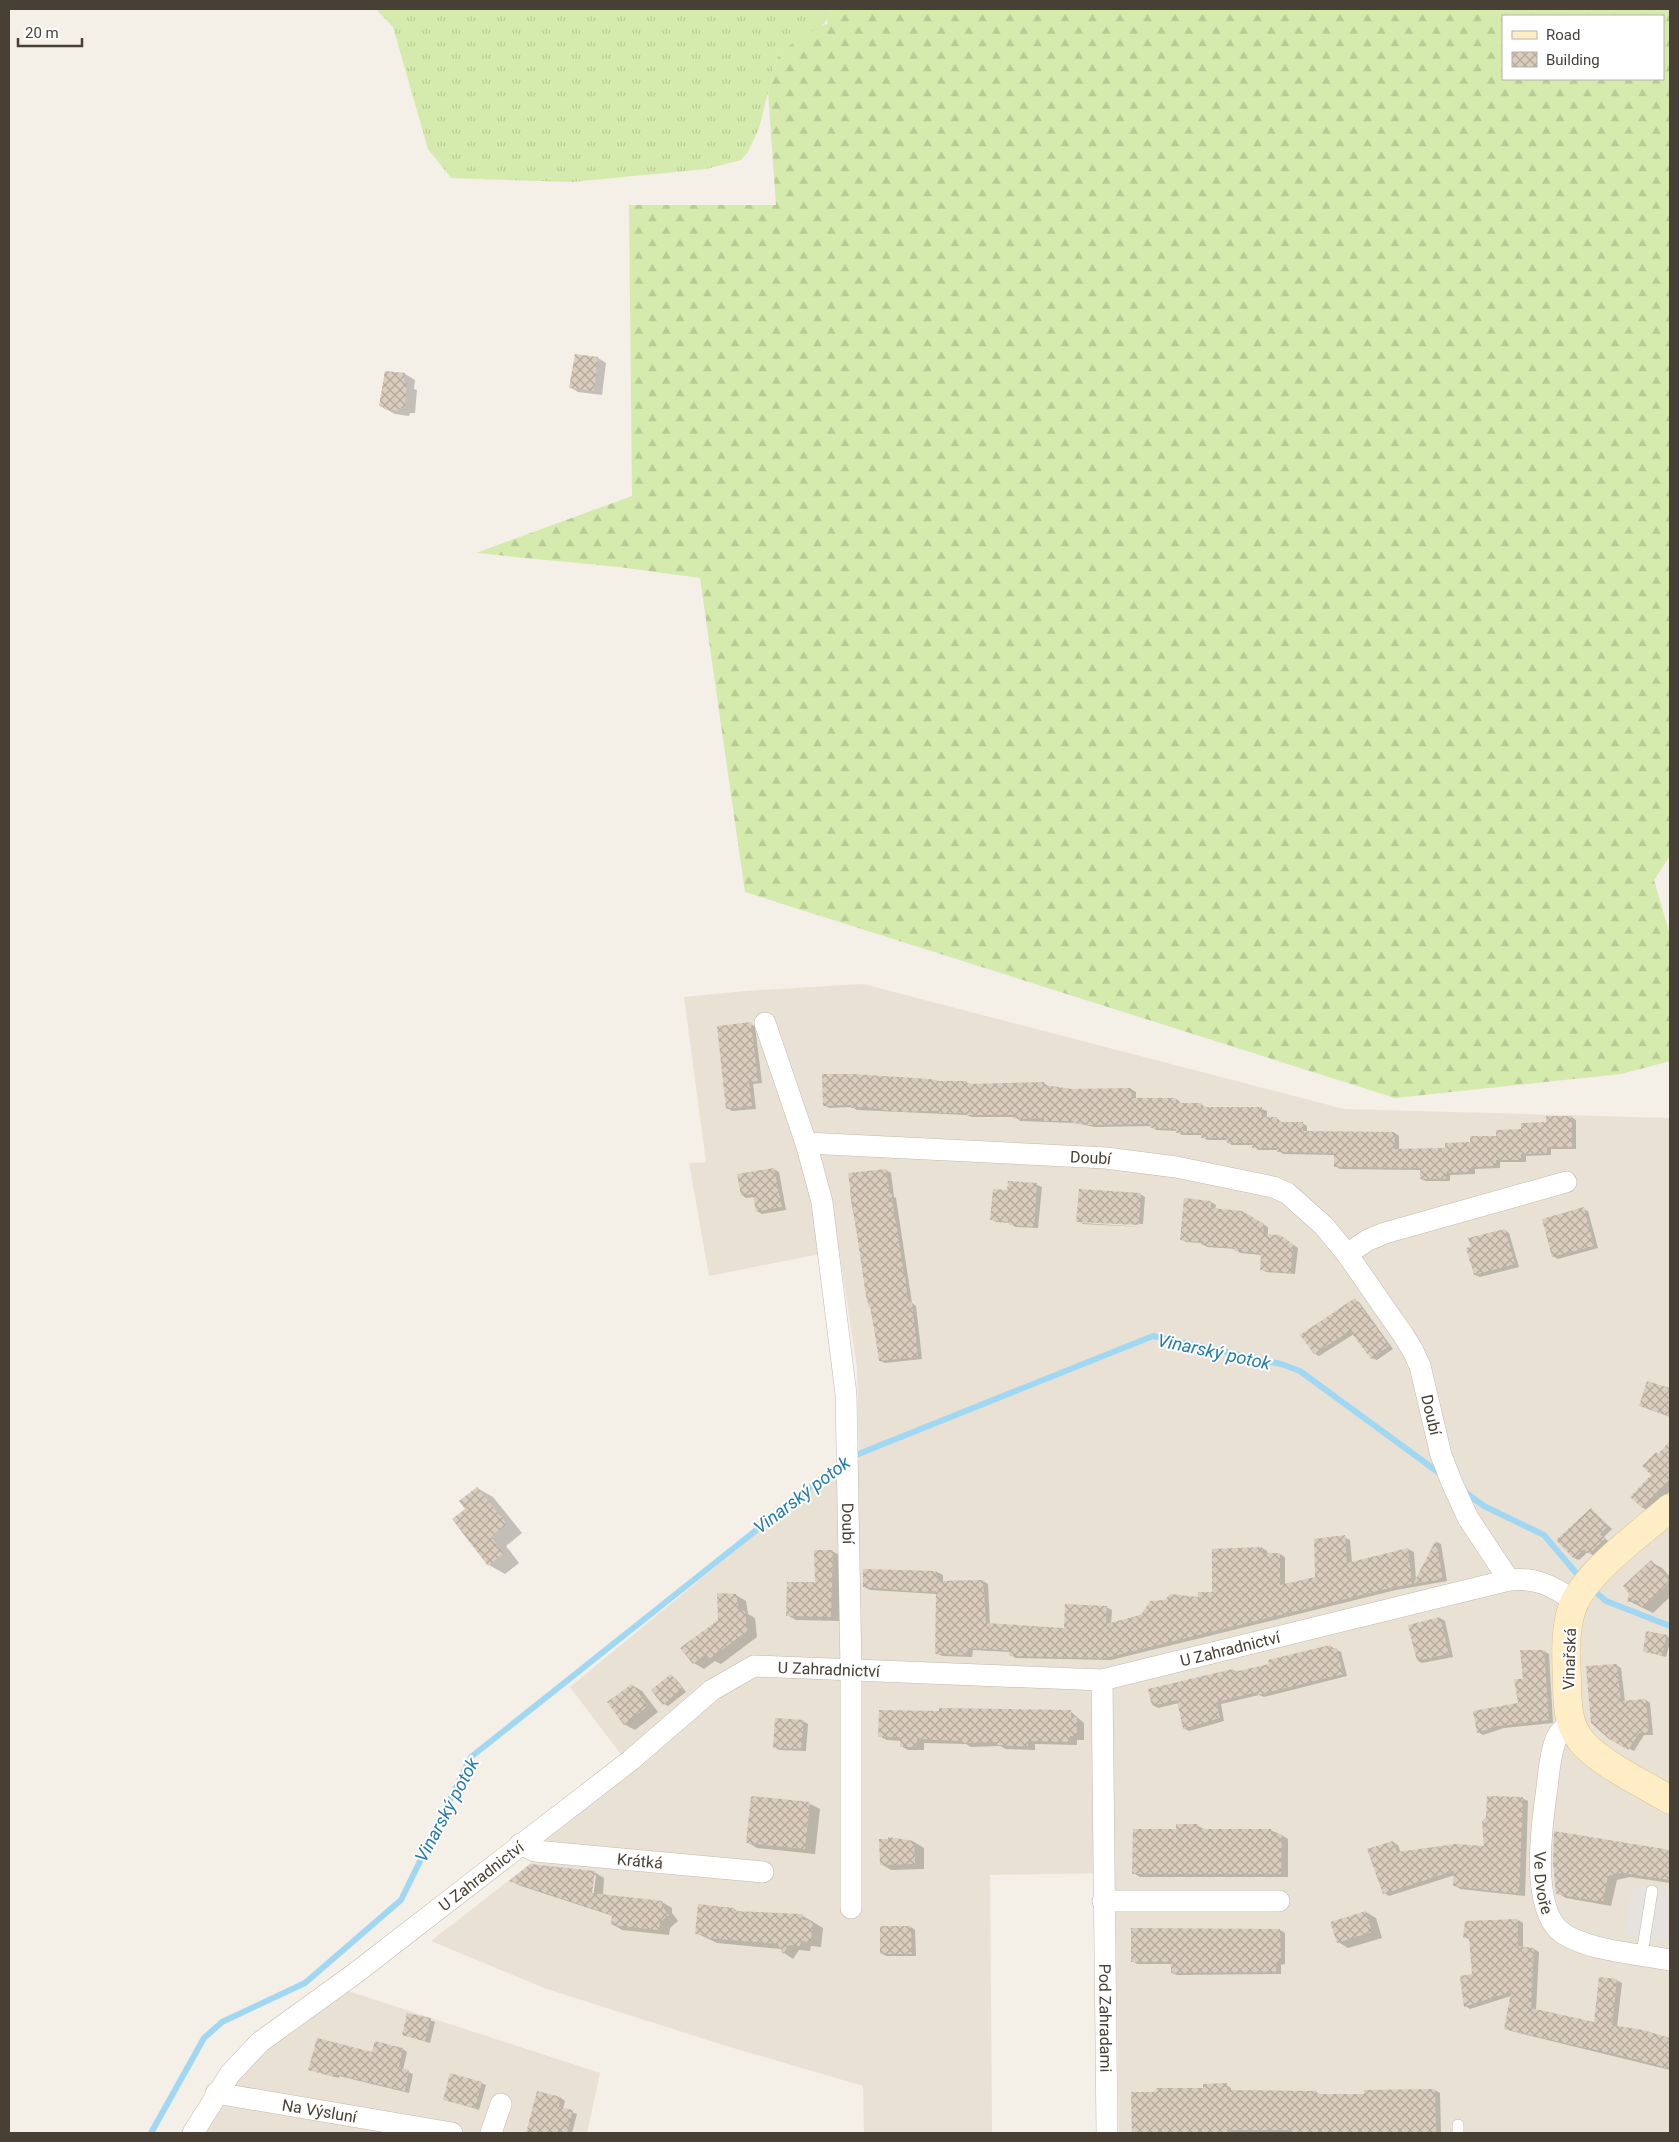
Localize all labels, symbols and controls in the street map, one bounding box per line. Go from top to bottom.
scale bar [18,15,81,47]
legend [1502,15,1664,80]
text: 20 m [25,24,59,42]
text: Road [1546,26,1580,44]
text: Building [1546,51,1600,69]
street label: Doubí [1069,1147,1113,1169]
water label: Vinarský potok [1156,1329,1274,1374]
street label: Doubí [1417,1392,1445,1438]
water label: Vinarský potok [749,1451,855,1538]
street label: Doubí [838,1503,858,1545]
street label: U Zahradnictví [1178,1627,1283,1670]
street label: Vinařská [1559,1628,1580,1690]
street label: U Zahradnictví [777,1658,881,1681]
water label: Vinarský potok [410,1753,483,1865]
street label: U Zahradnictví [435,1837,528,1915]
street label: Krátká [616,1850,664,1873]
street label: Ve Dvoře [1530,1851,1557,1917]
street label: Pod Zahradami [1095,1964,1115,2072]
street label: Na Výsluní [281,2095,359,2127]

